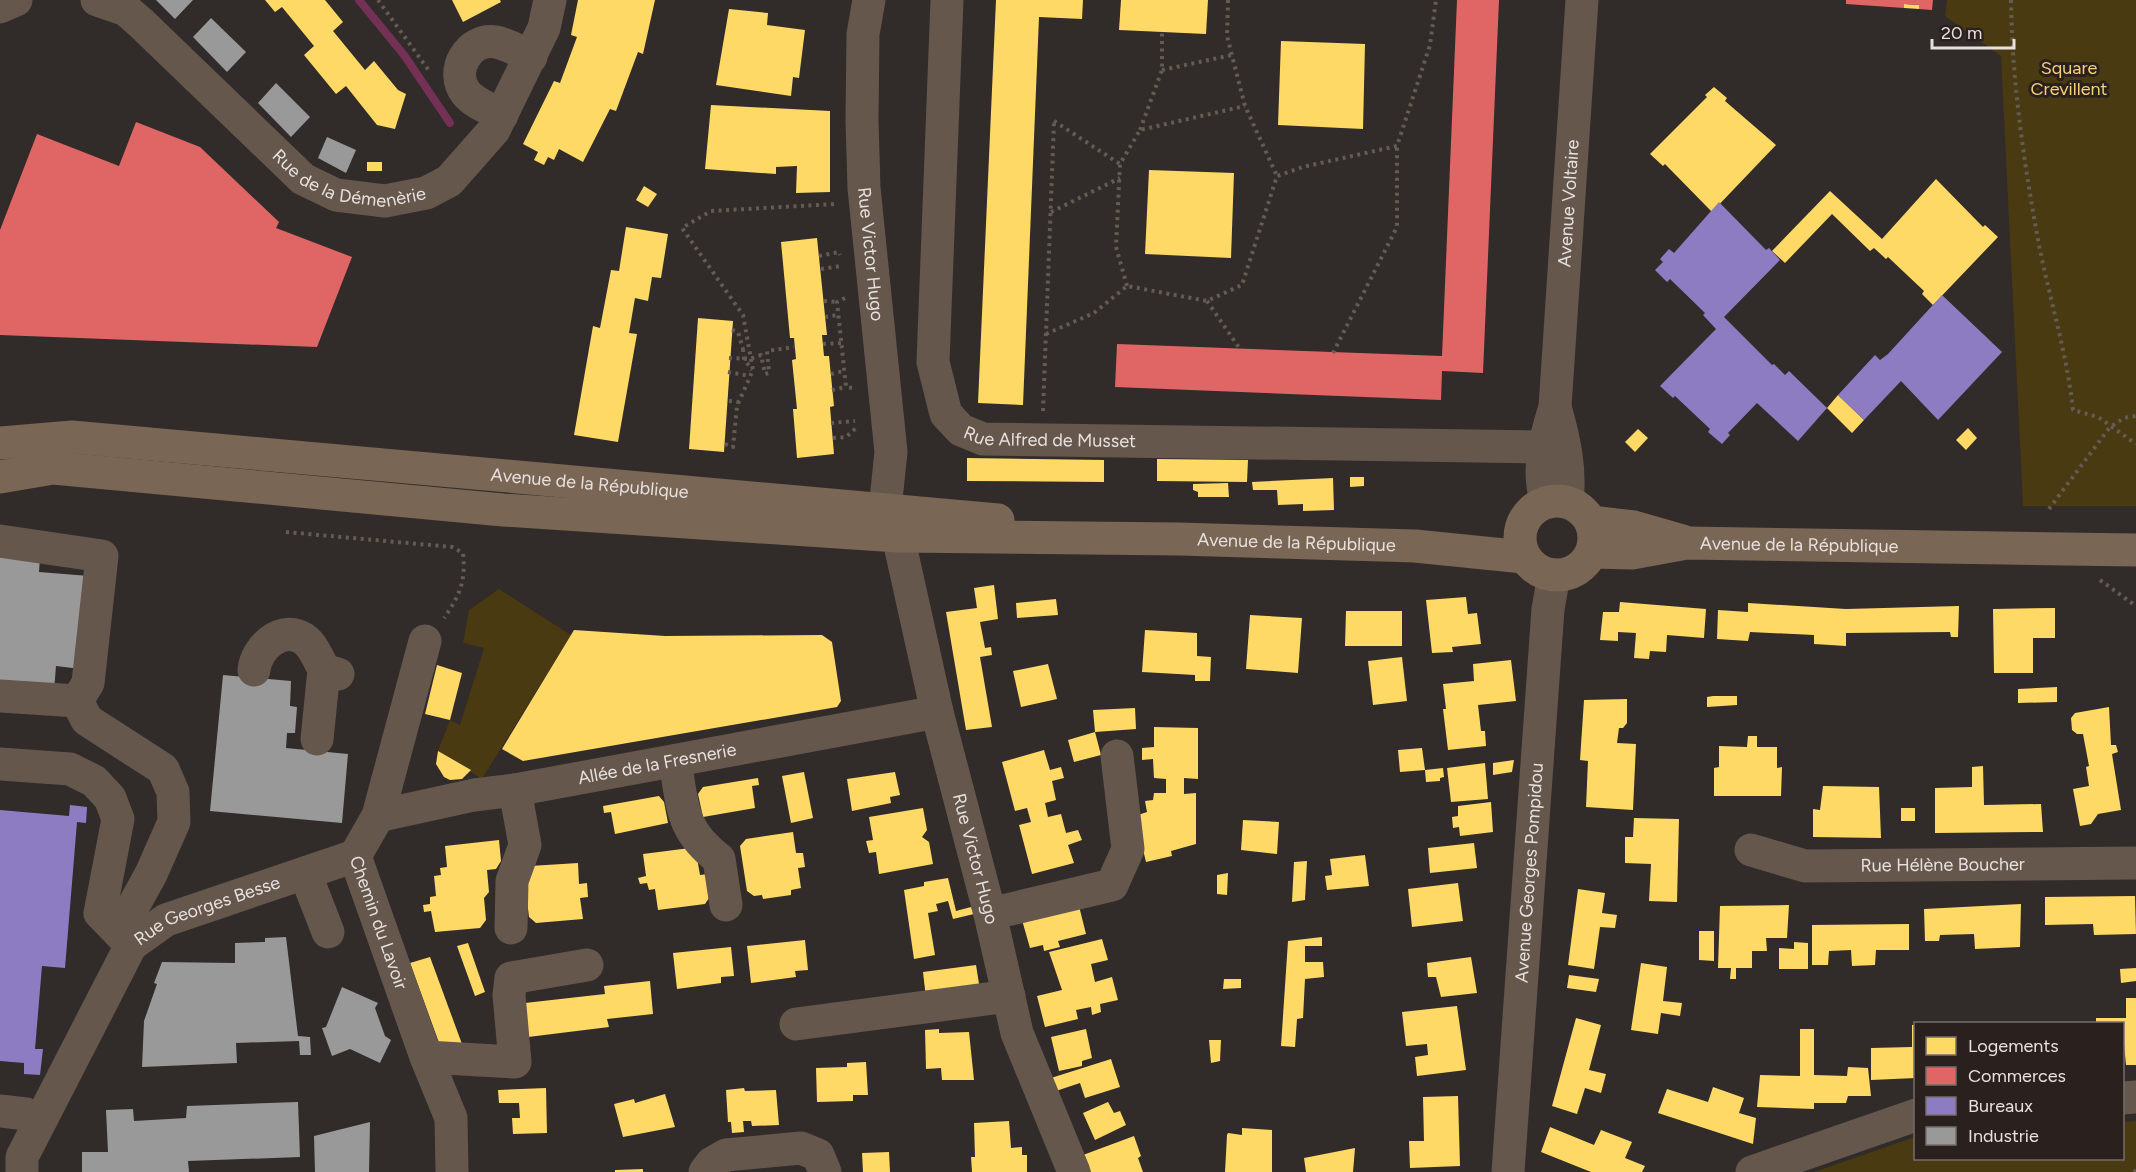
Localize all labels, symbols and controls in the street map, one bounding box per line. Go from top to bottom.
scale bar [1932,12,2014,50]
text: 20 m [1941,22,1982,44]
park label: Square Crevillent [2031,57,2108,100]
street label: Avenue Voltaire [1553,139,1584,268]
street label: Rue de la Démenèrie [268,145,428,212]
street label: Rue Victor Hugo [853,186,889,322]
street label: Rue Alfred de Musset [960,421,1136,452]
street label: Avenue de la République [490,464,690,503]
street label: Avenue de la République [1197,529,1396,556]
street label: Avenue de la République [1700,532,1899,557]
street label: Allée de la Fresnerie [576,738,738,789]
street label: Avenue Georges Pompidou [1510,762,1548,984]
street label: Rue Victor Hugo [948,791,1003,926]
street label: Chemin du Lavoir [345,853,412,992]
street label: Rue Hélène Boucher [1860,853,2025,876]
street label: Rue Georges Besse [130,871,283,950]
legend [1914,1022,2124,1160]
text: Logements [1968,1035,2059,1057]
text: Commerces [1968,1065,2066,1087]
text: Bureaux [1968,1095,2033,1117]
text: Industrie [1968,1125,2039,1147]

